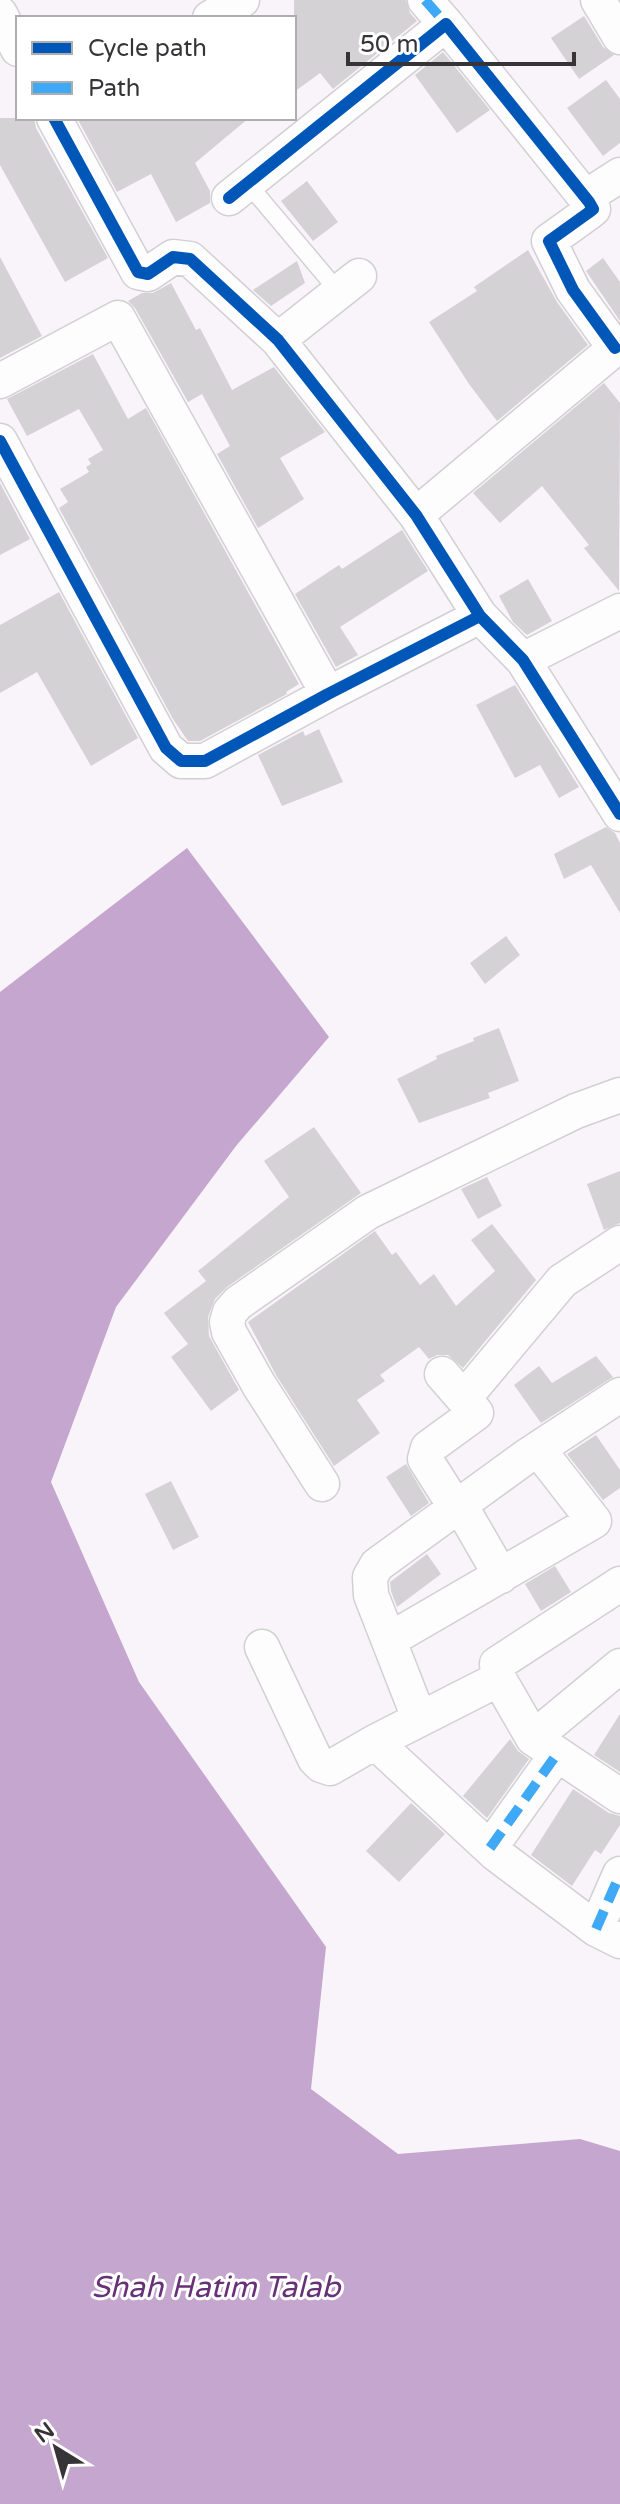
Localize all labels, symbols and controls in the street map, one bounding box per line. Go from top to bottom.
legend [16,16,296,120]
scale bar [348,16,574,66]
text: 50 m [360,30,418,59]
text: Cycle path [88,34,207,63]
text: Path [88,74,141,103]
water label: Shah Hatim Talab [92,2269,342,2306]
north arrow [16,2408,96,2488]
text: N [30,2417,59,2449]

